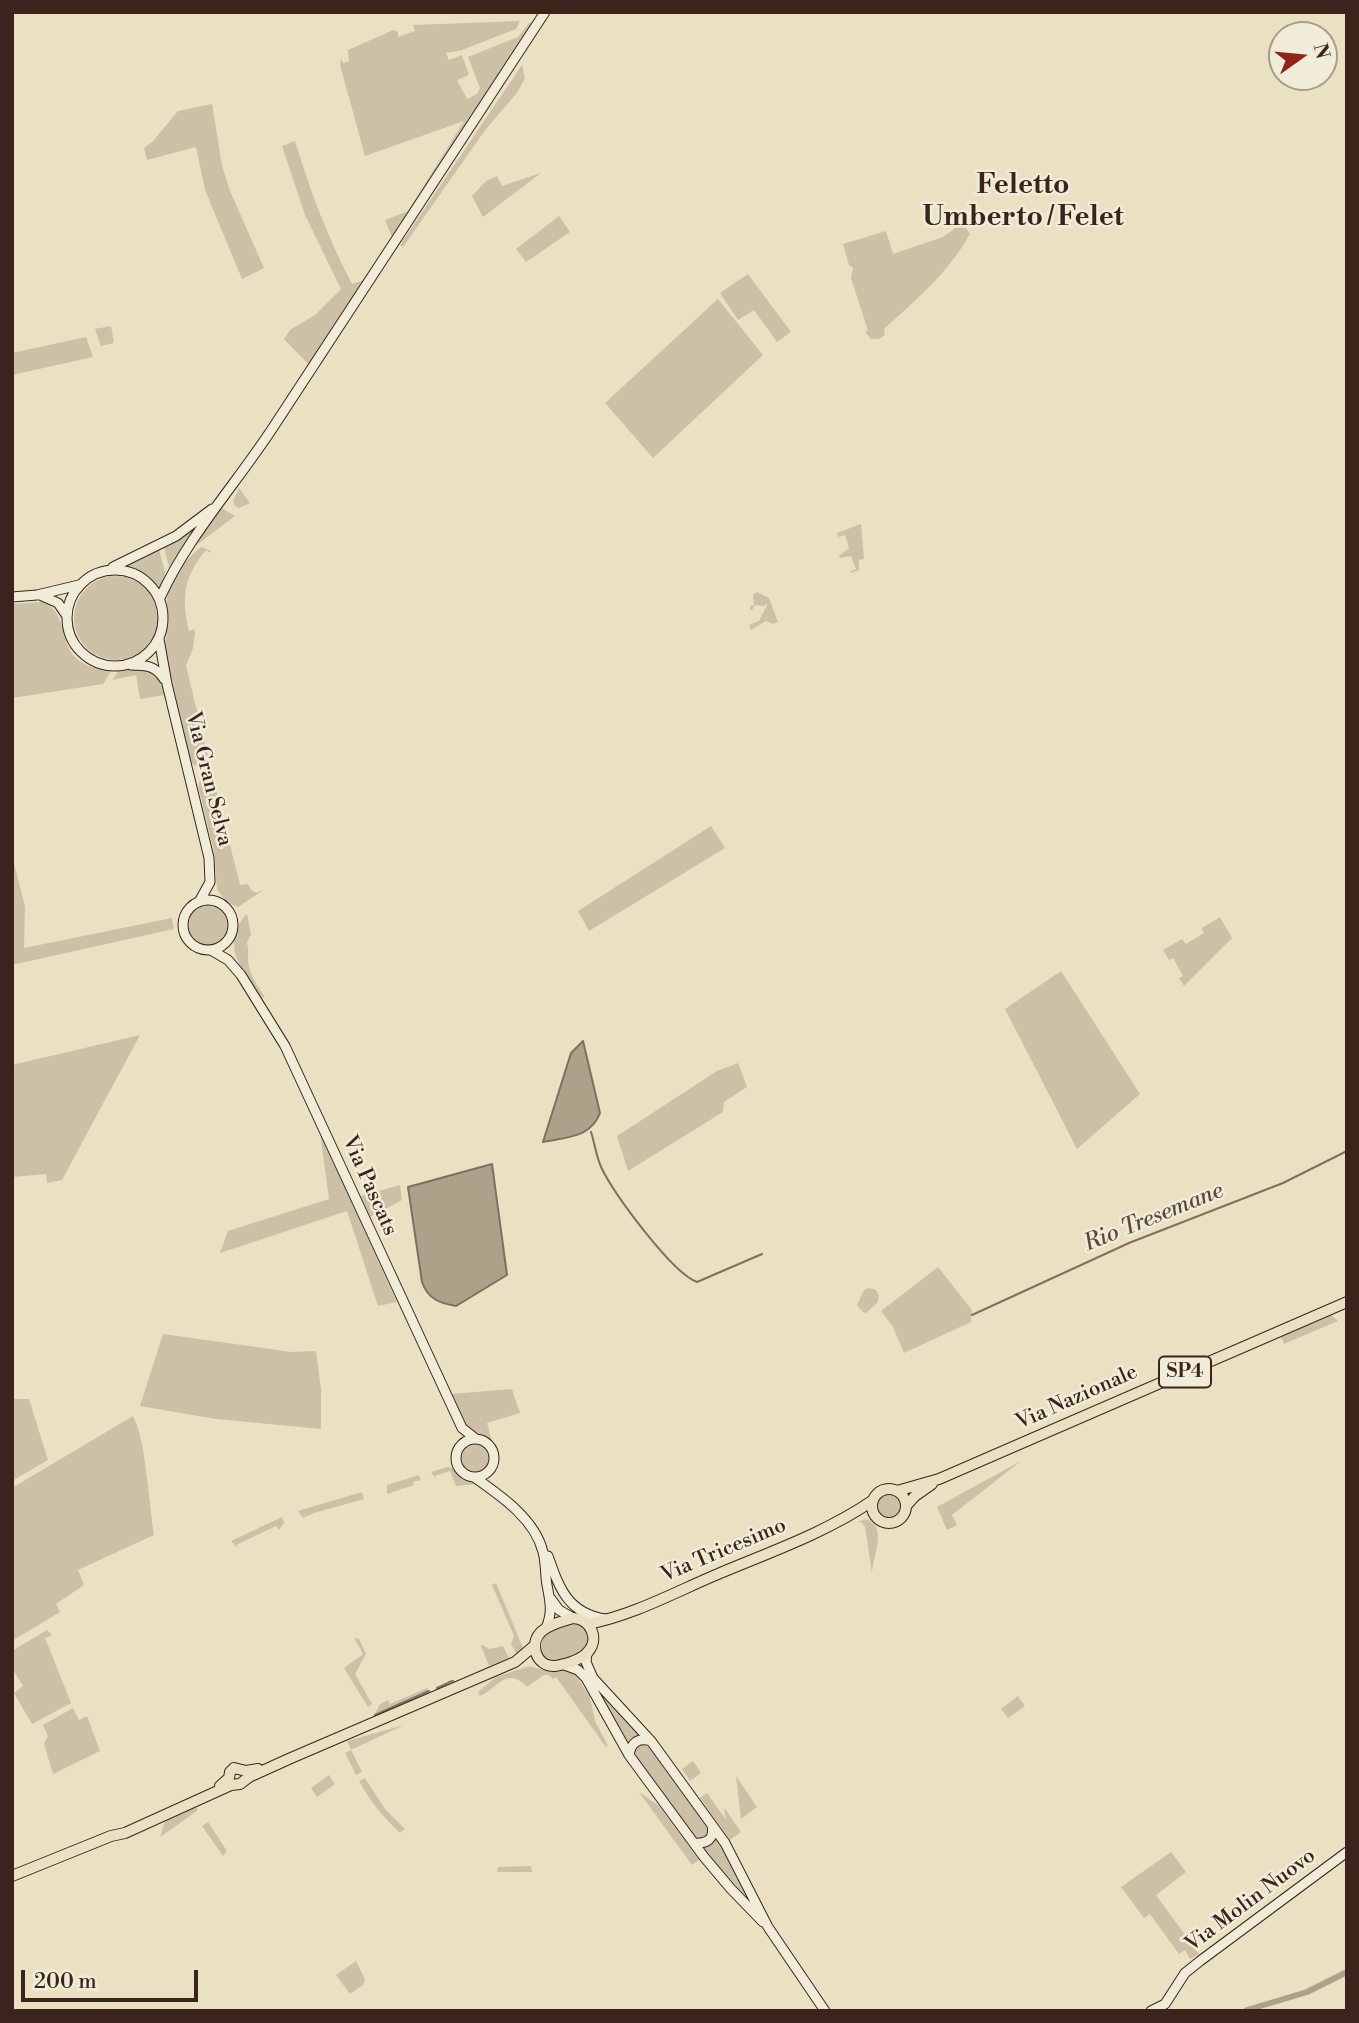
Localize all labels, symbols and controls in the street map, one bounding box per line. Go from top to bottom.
north arrow [1268,21,1338,91]
text: N [1308,41,1335,61]
district label: Feletto Umberto / Felet [922,169,1124,235]
street label: Via Gran Selva [179,709,237,849]
street label: Via Pascats [336,1132,402,1240]
water label: Rio Tresemane [1080,1178,1228,1258]
road number: SP4 [1159,1356,1211,1388]
street label: Via Nazionale [1012,1360,1142,1436]
street label: Via Tricesimo [658,1513,790,1589]
street label: Via Molin Nuovo [1181,1844,1321,1958]
scale bar [24,1956,201,2000]
text: 200 m [34,1969,97,1995]

